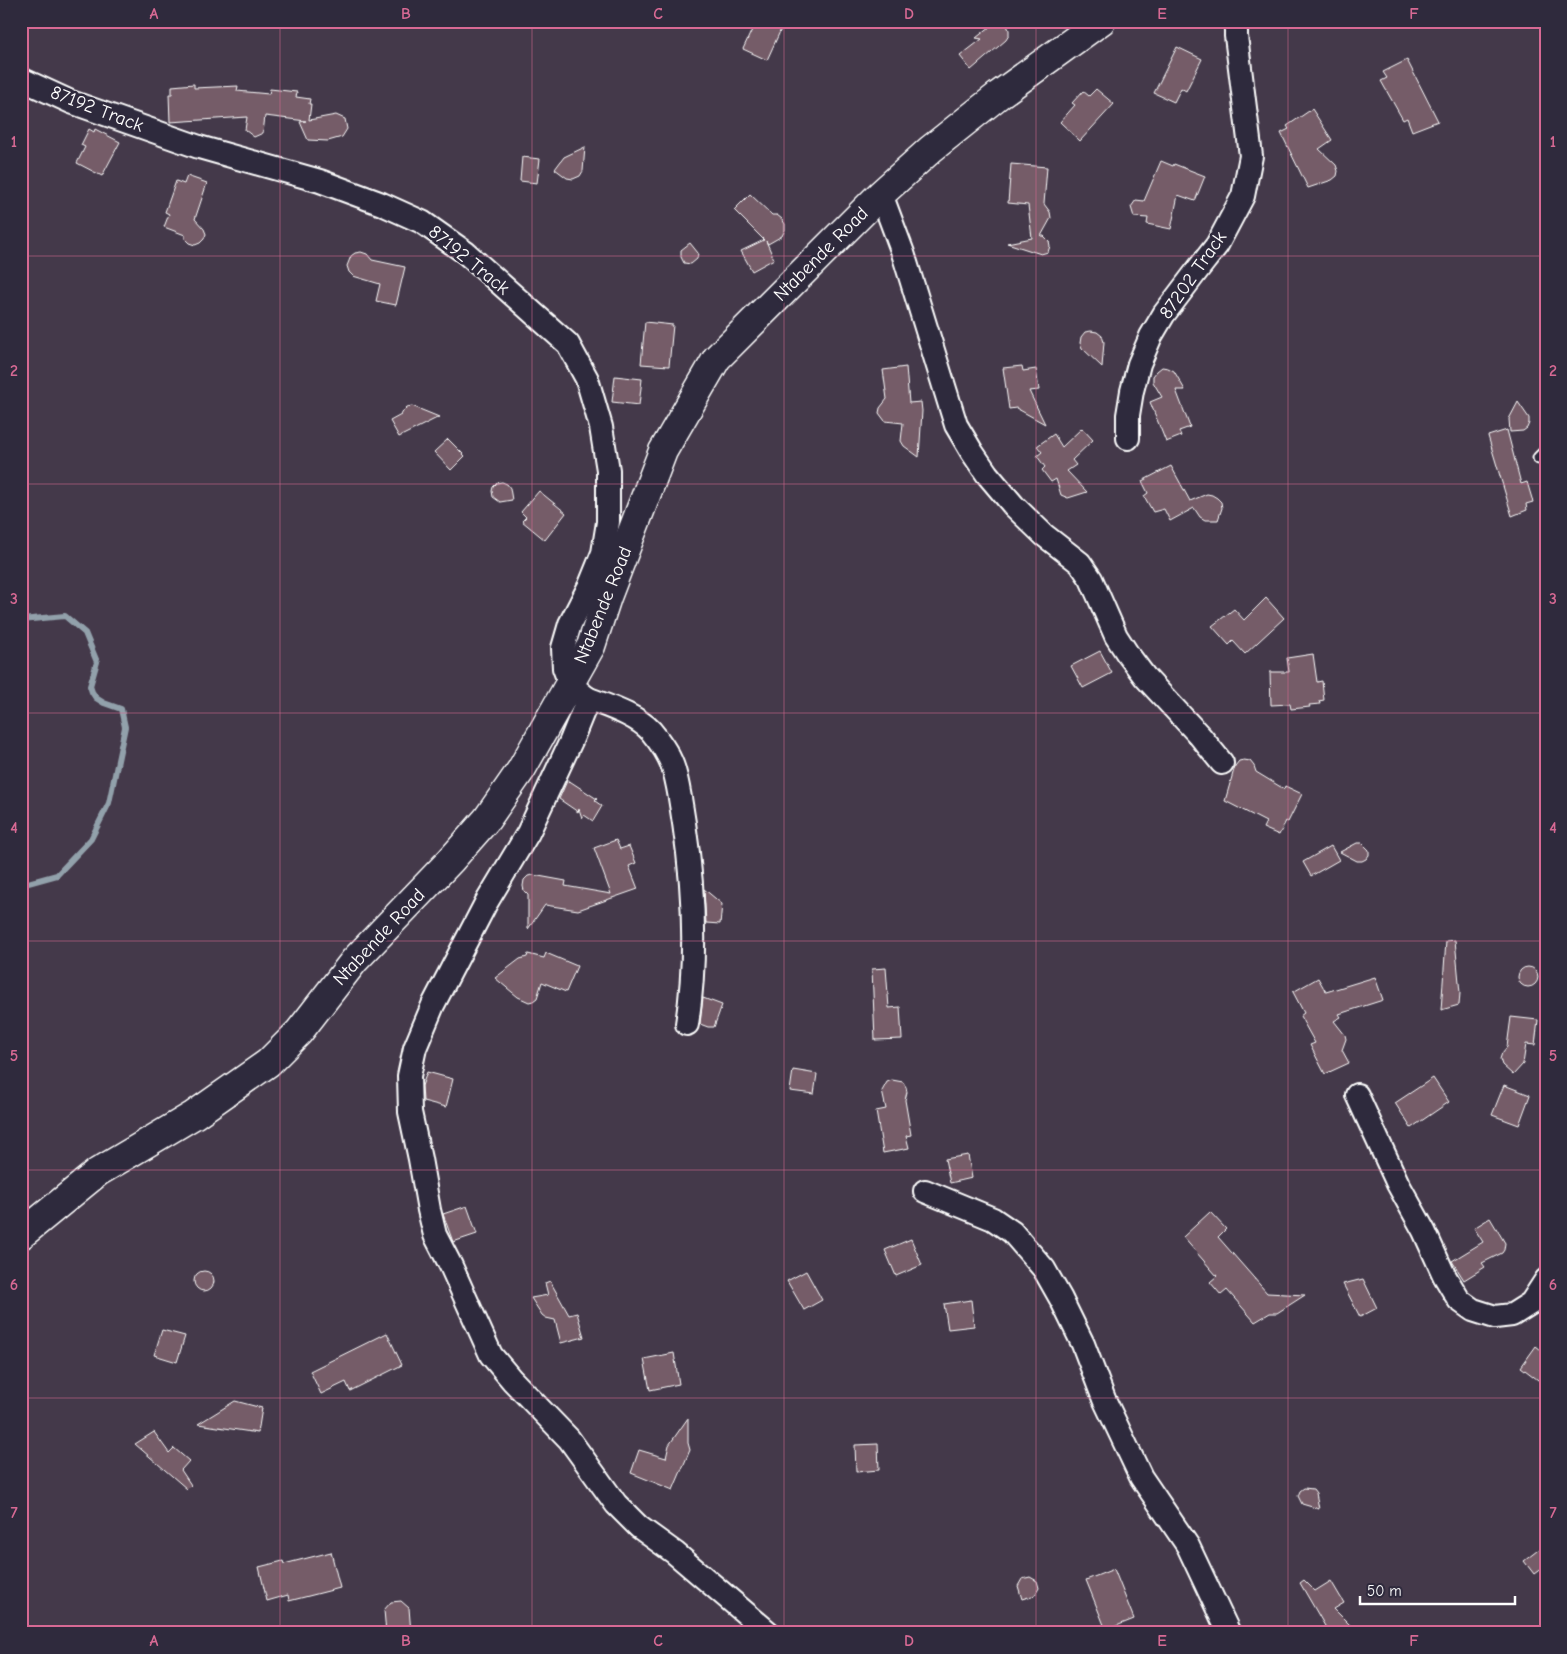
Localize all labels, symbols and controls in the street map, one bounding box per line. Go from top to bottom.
text: A [150,5,159,23]
text: B [401,5,411,23]
text: C [653,5,663,23]
text: D [904,5,914,23]
text: E [1157,5,1167,23]
text: F [1409,5,1419,23]
street label: 87192 Track [47,81,147,137]
text: 1 [11,133,17,151]
text: 1 [1550,133,1556,151]
street label: Ntabende Road [769,202,873,306]
street label: 87192 Track [424,221,515,300]
street label: 87202 Track [1155,226,1232,323]
text: 2 [10,362,18,380]
text: 2 [1549,362,1557,380]
street label: Ntabende Road [570,543,636,667]
text: 3 [10,590,18,608]
text: 3 [1549,590,1557,608]
text: 4 [10,819,18,837]
text: 4 [1549,819,1557,837]
street label: Ntabende Road [329,884,429,990]
text: 5 [10,1047,18,1065]
text: 5 [1549,1047,1557,1065]
text: 6 [10,1276,18,1294]
text: 6 [1549,1276,1557,1294]
text: 7 [10,1504,18,1522]
text: 7 [1549,1504,1557,1522]
scale bar [1360,1574,1514,1606]
text: 50 m [1367,1582,1402,1600]
text: A [150,1632,159,1650]
text: B [401,1632,411,1650]
text: C [653,1632,663,1650]
text: D [904,1632,914,1650]
text: E [1157,1632,1167,1650]
text: F [1409,1632,1419,1650]

